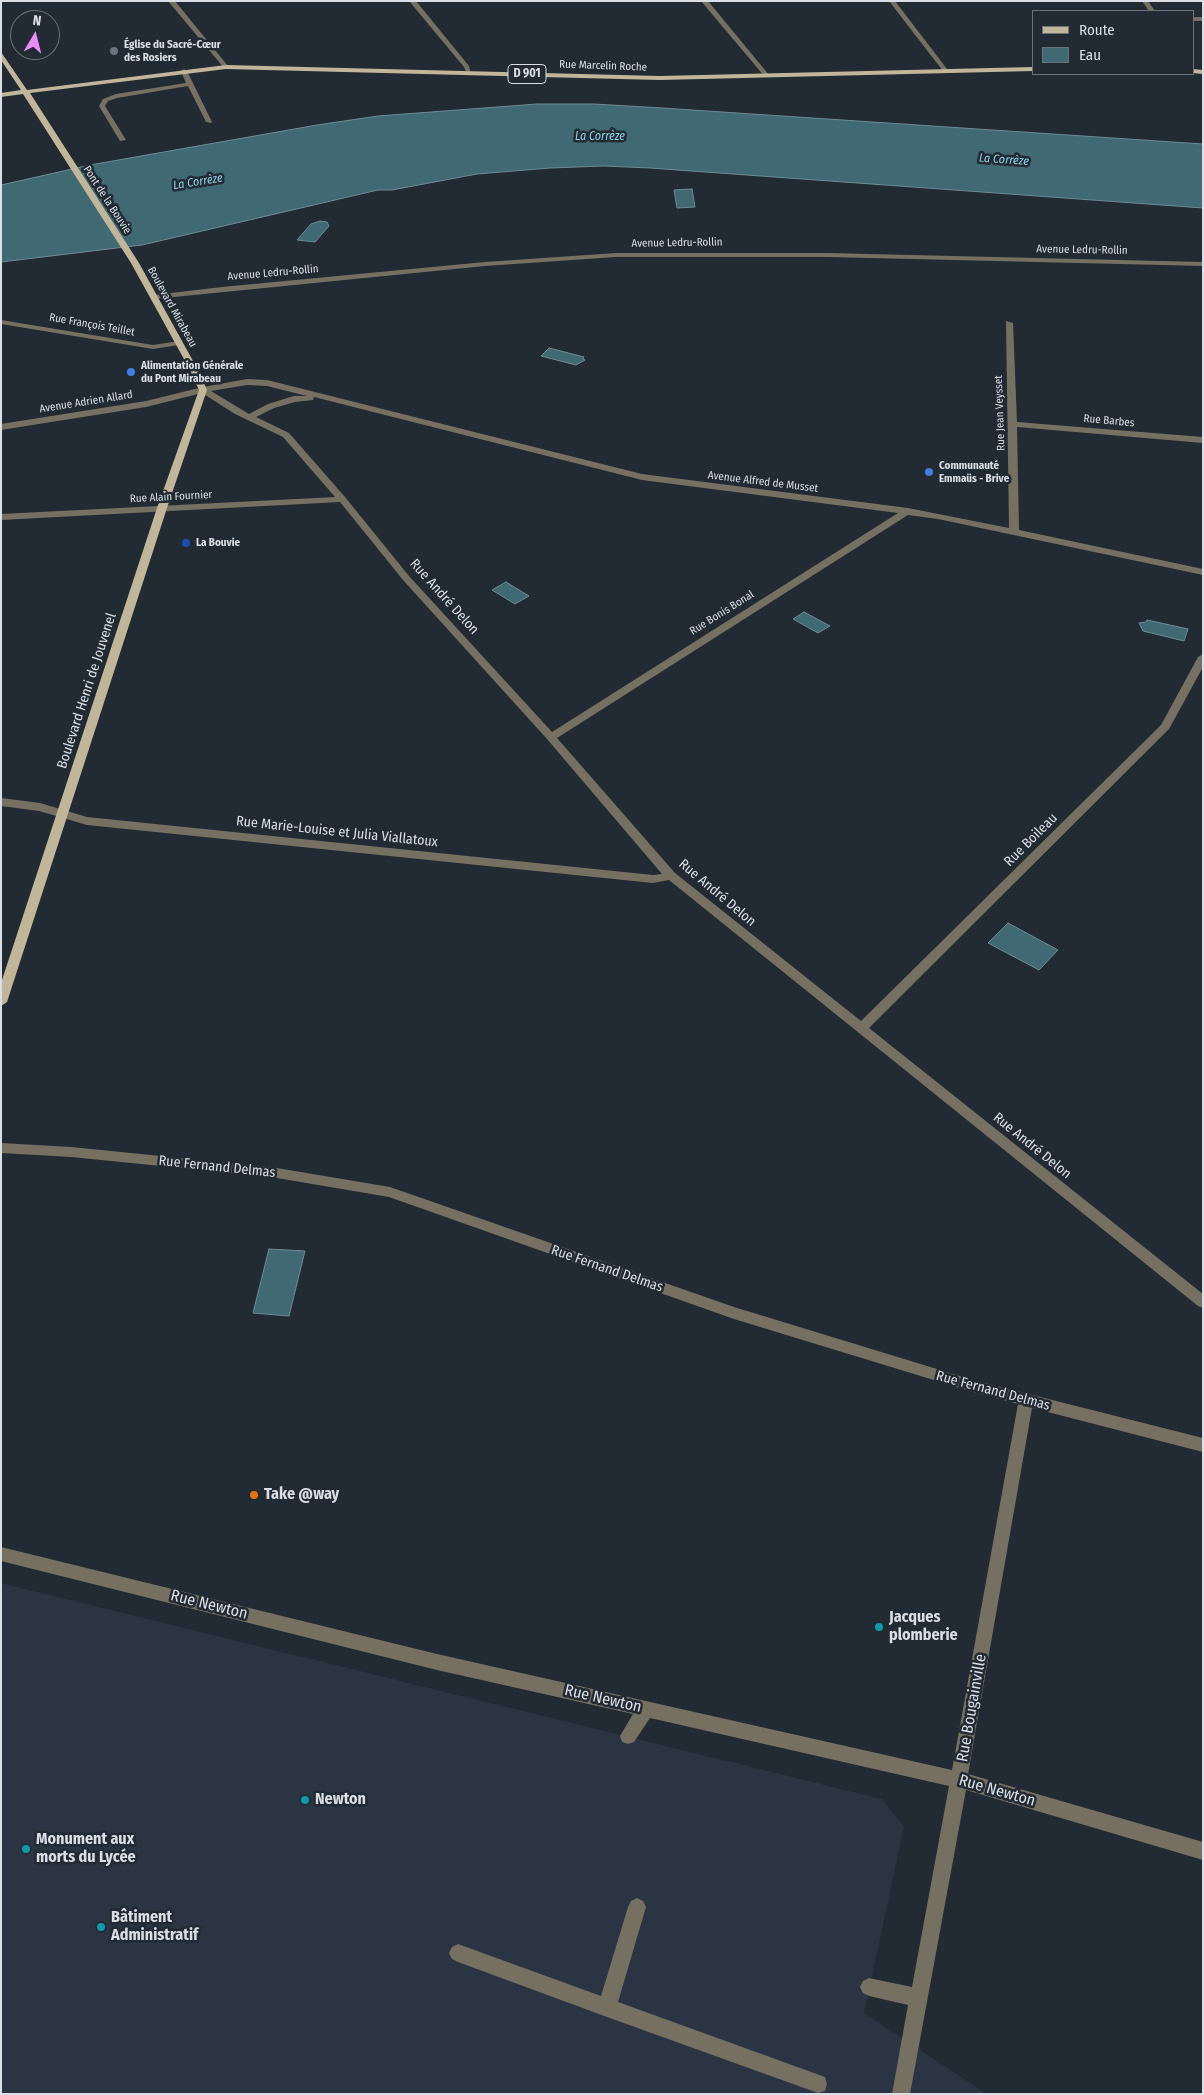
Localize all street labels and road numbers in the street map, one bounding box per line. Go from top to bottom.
street label: Rue Marcelin Roche [559,58,647,74]
road number: D 901 [508,64,546,84]
street label: Pont de la Bouvie [80,163,134,237]
street label: Avenue Ledru-Rollin [631,236,723,250]
street label: Avenue Ledru-Rollin [1036,243,1128,257]
street label: Avenue Ledru-Rollin [227,262,319,284]
street label: Boulevard Mirabeau [144,265,200,349]
street label: Rue François Teillet [48,311,136,339]
street label: Rue Jean Veysset [992,375,1008,451]
street label: Avenue Adrien Allard [38,388,134,416]
street label: Rue Barbes [1083,412,1135,430]
street label: Avenue Alfred de Musset [707,469,819,495]
street label: Rue Alain Fournier [129,488,213,506]
street label: Rue André Delon [406,556,482,638]
street label: Rue Bonis Bonal [687,588,757,638]
street label: Boulevard Henri de Jouvenel [54,611,120,771]
street label: Rue Boileau [1001,810,1061,870]
street label: Rue Marie-Louise et Julia Viallatoux [235,813,439,851]
street label: Rue André Delon [675,856,759,930]
street label: Rue André Delon [990,1109,1074,1183]
street label: Rue Fernand Delmas [158,1153,276,1181]
street label: Rue Fernand Delmas [549,1242,665,1296]
street label: Rue Fernand Delmas [934,1368,1052,1414]
street label: Rue Newton [169,1586,249,1624]
street label: Rue Bougainville [953,1653,991,1763]
street label: Rue Newton [563,1681,643,1717]
street label: Rue Newton [957,1771,1037,1811]

